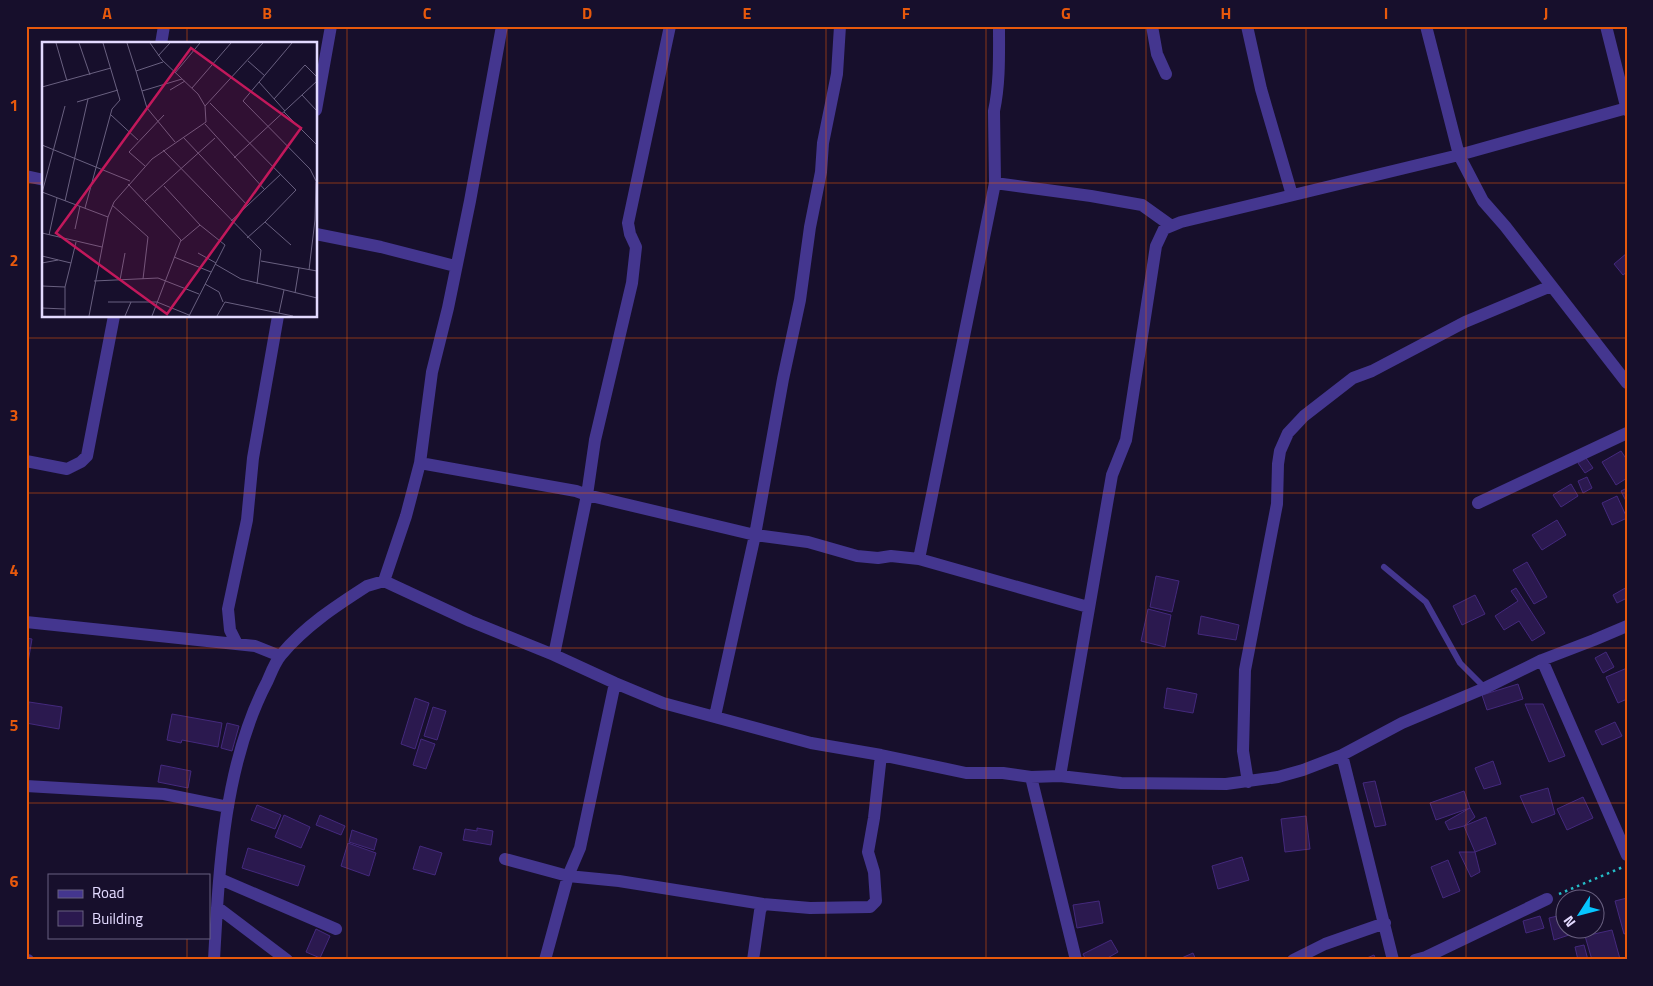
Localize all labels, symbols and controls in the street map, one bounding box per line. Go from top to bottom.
text: A [102,1,112,25]
text: B [262,1,272,25]
text: C [423,1,432,25]
text: D [582,1,592,25]
text: E [743,1,752,25]
text: F [902,1,911,25]
text: G [1061,1,1071,25]
text: H [1221,1,1231,25]
text: I [1384,1,1388,25]
text: J [1544,1,1548,25]
inset map [42,42,318,318]
text: 1 [10,93,18,117]
text: 2 [10,248,18,272]
text: 3 [10,403,18,427]
text: 4 [10,558,19,582]
text: 5 [10,713,19,737]
text: 6 [10,869,19,893]
legend [48,874,210,938]
text: Road [92,881,124,904]
north arrow [1556,888,1606,938]
text: Building [92,907,143,930]
text: N [1558,912,1580,932]

